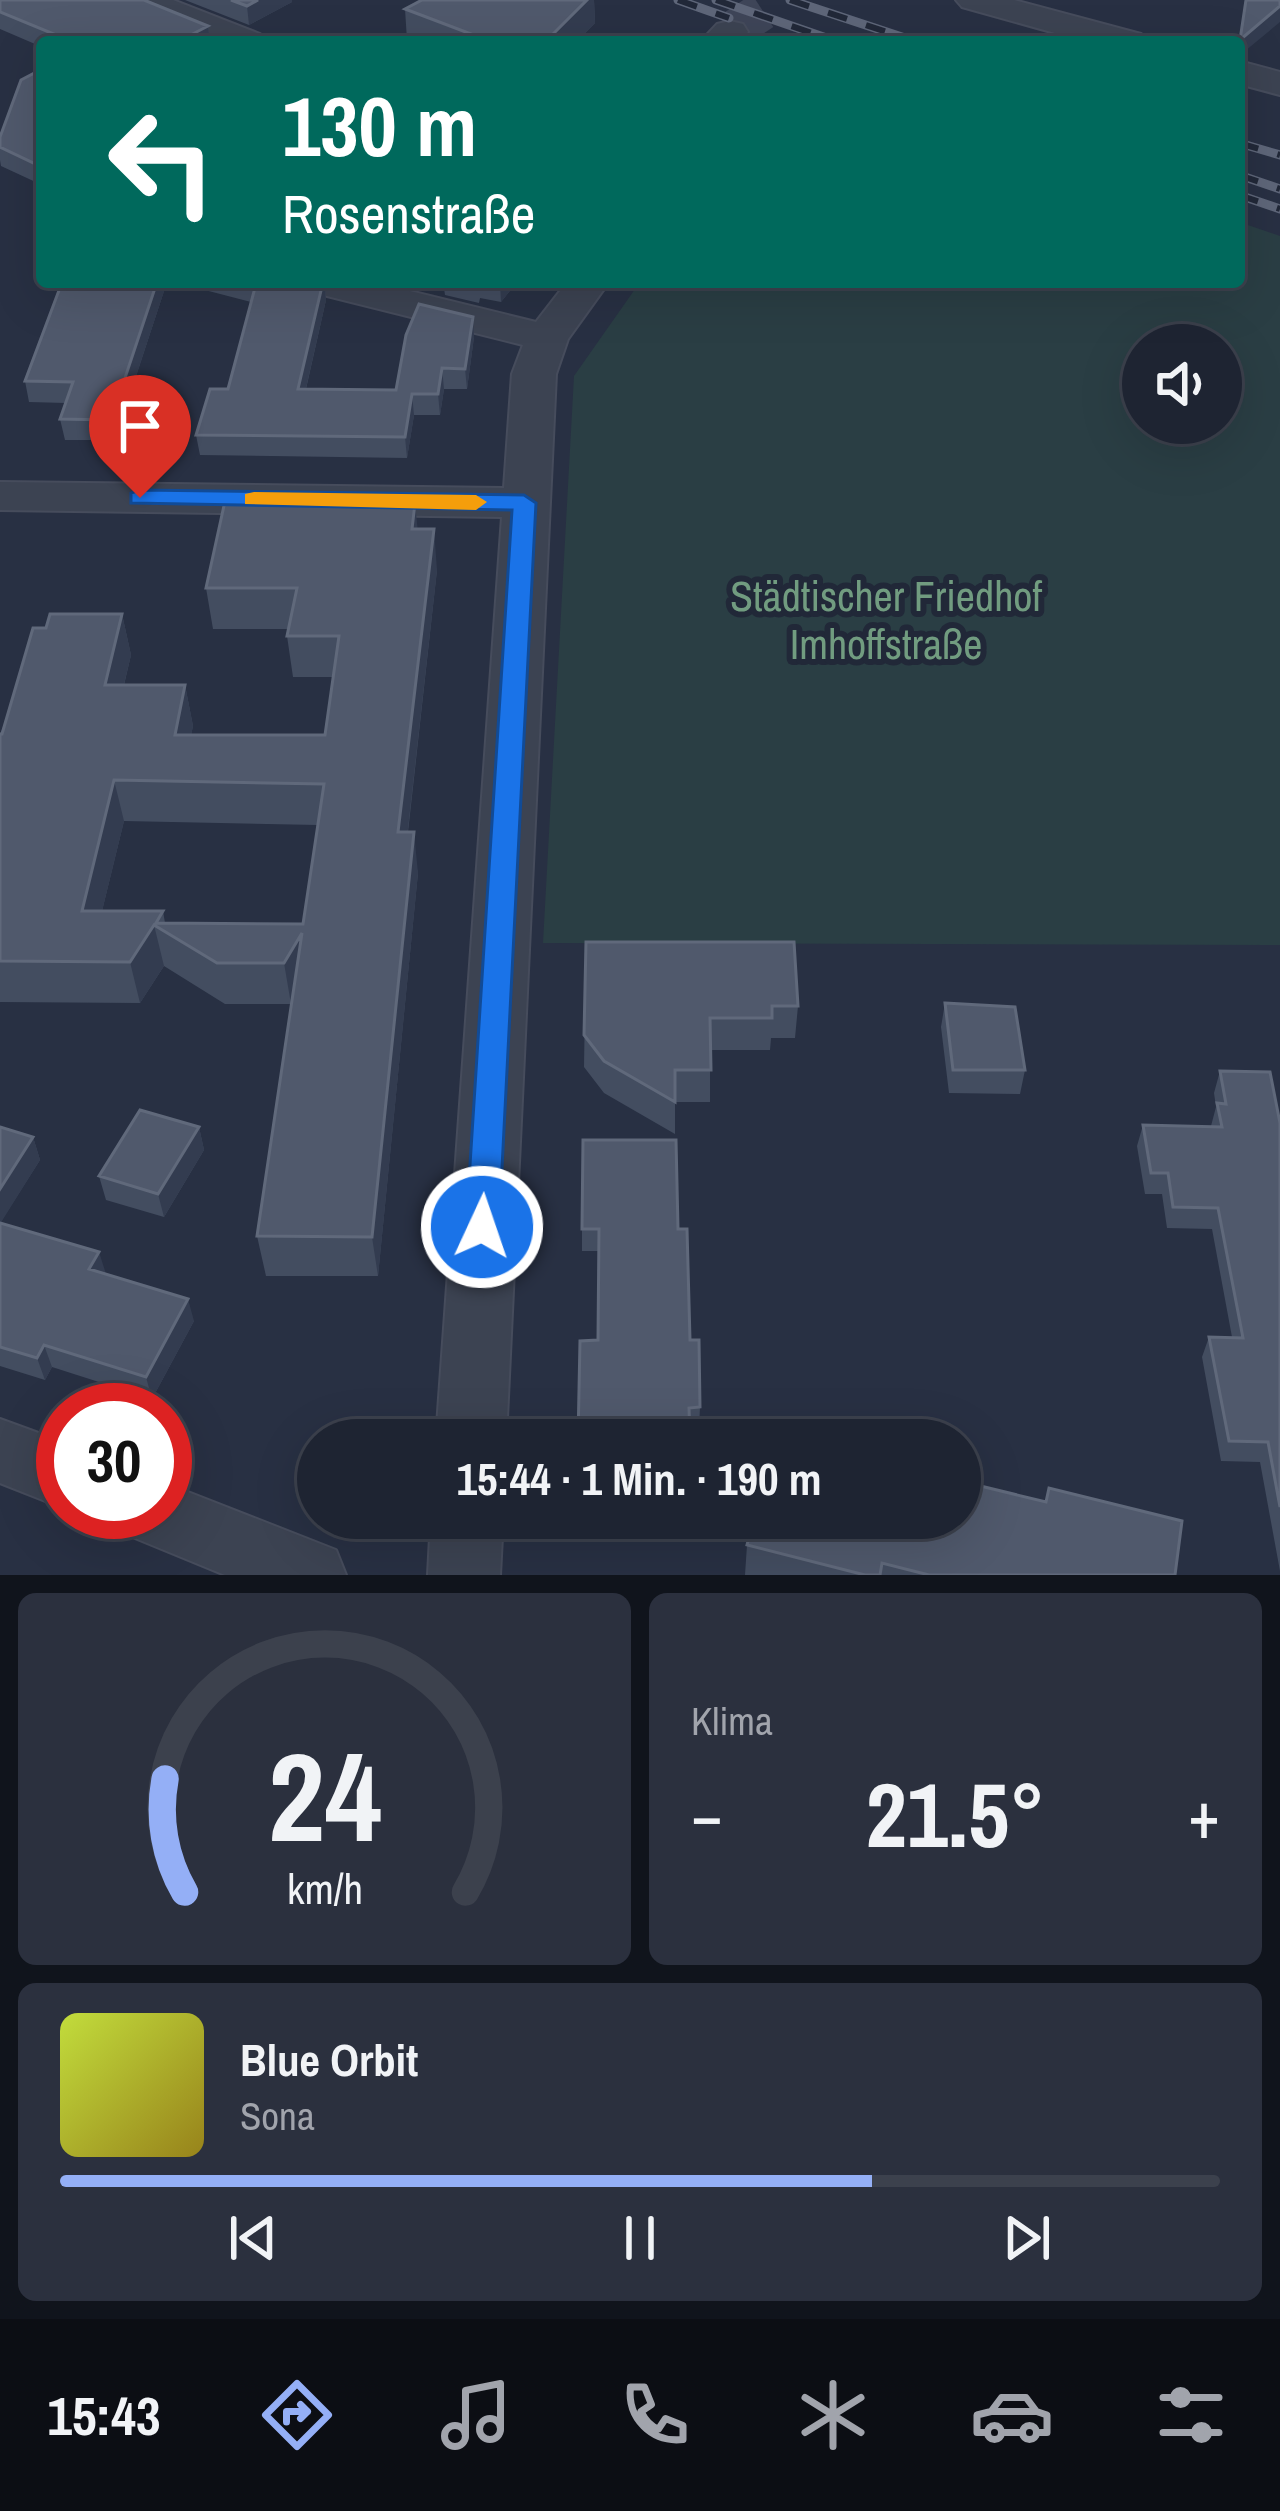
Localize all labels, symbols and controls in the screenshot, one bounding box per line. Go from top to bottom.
text: 130 m [282,69,477,182]
icon: left [84,84,240,240]
text: Rosenstraße [282,177,535,250]
map controls [1122,324,1242,444]
button: sound [1122,324,1242,444]
pin [89,375,191,498]
icon: arrive [107,393,173,459]
park label: Städtischer Friedhof Imhoffstraße [730,568,1042,672]
position arrow [419,1164,545,1290]
speed limit sign: 30 [36,1383,192,1539]
text: 15:44 · 1 Min. · 190 m [456,1448,822,1509]
text: Klima [691,1695,773,1747]
text: 24 [268,1712,381,1880]
text: 21.5° [866,1754,1045,1875]
text: − [691,1770,723,1859]
text: + [1188,1770,1220,1859]
text: km/h [286,1860,363,1917]
text: Blue Orbit [240,2029,418,2090]
text: Sona [240,2090,315,2142]
icon: previous [220,2205,286,2271]
icon: pause [607,2205,673,2271]
icon: next [994,2205,1060,2271]
icon: directions [255,2373,339,2457]
icon: music [434,2373,518,2457]
icon: phone [613,2373,697,2457]
icon: climate [791,2373,875,2457]
icon: car [970,2373,1054,2457]
icon: filters [1149,2373,1233,2457]
text: 15:43 [47,2379,161,2452]

